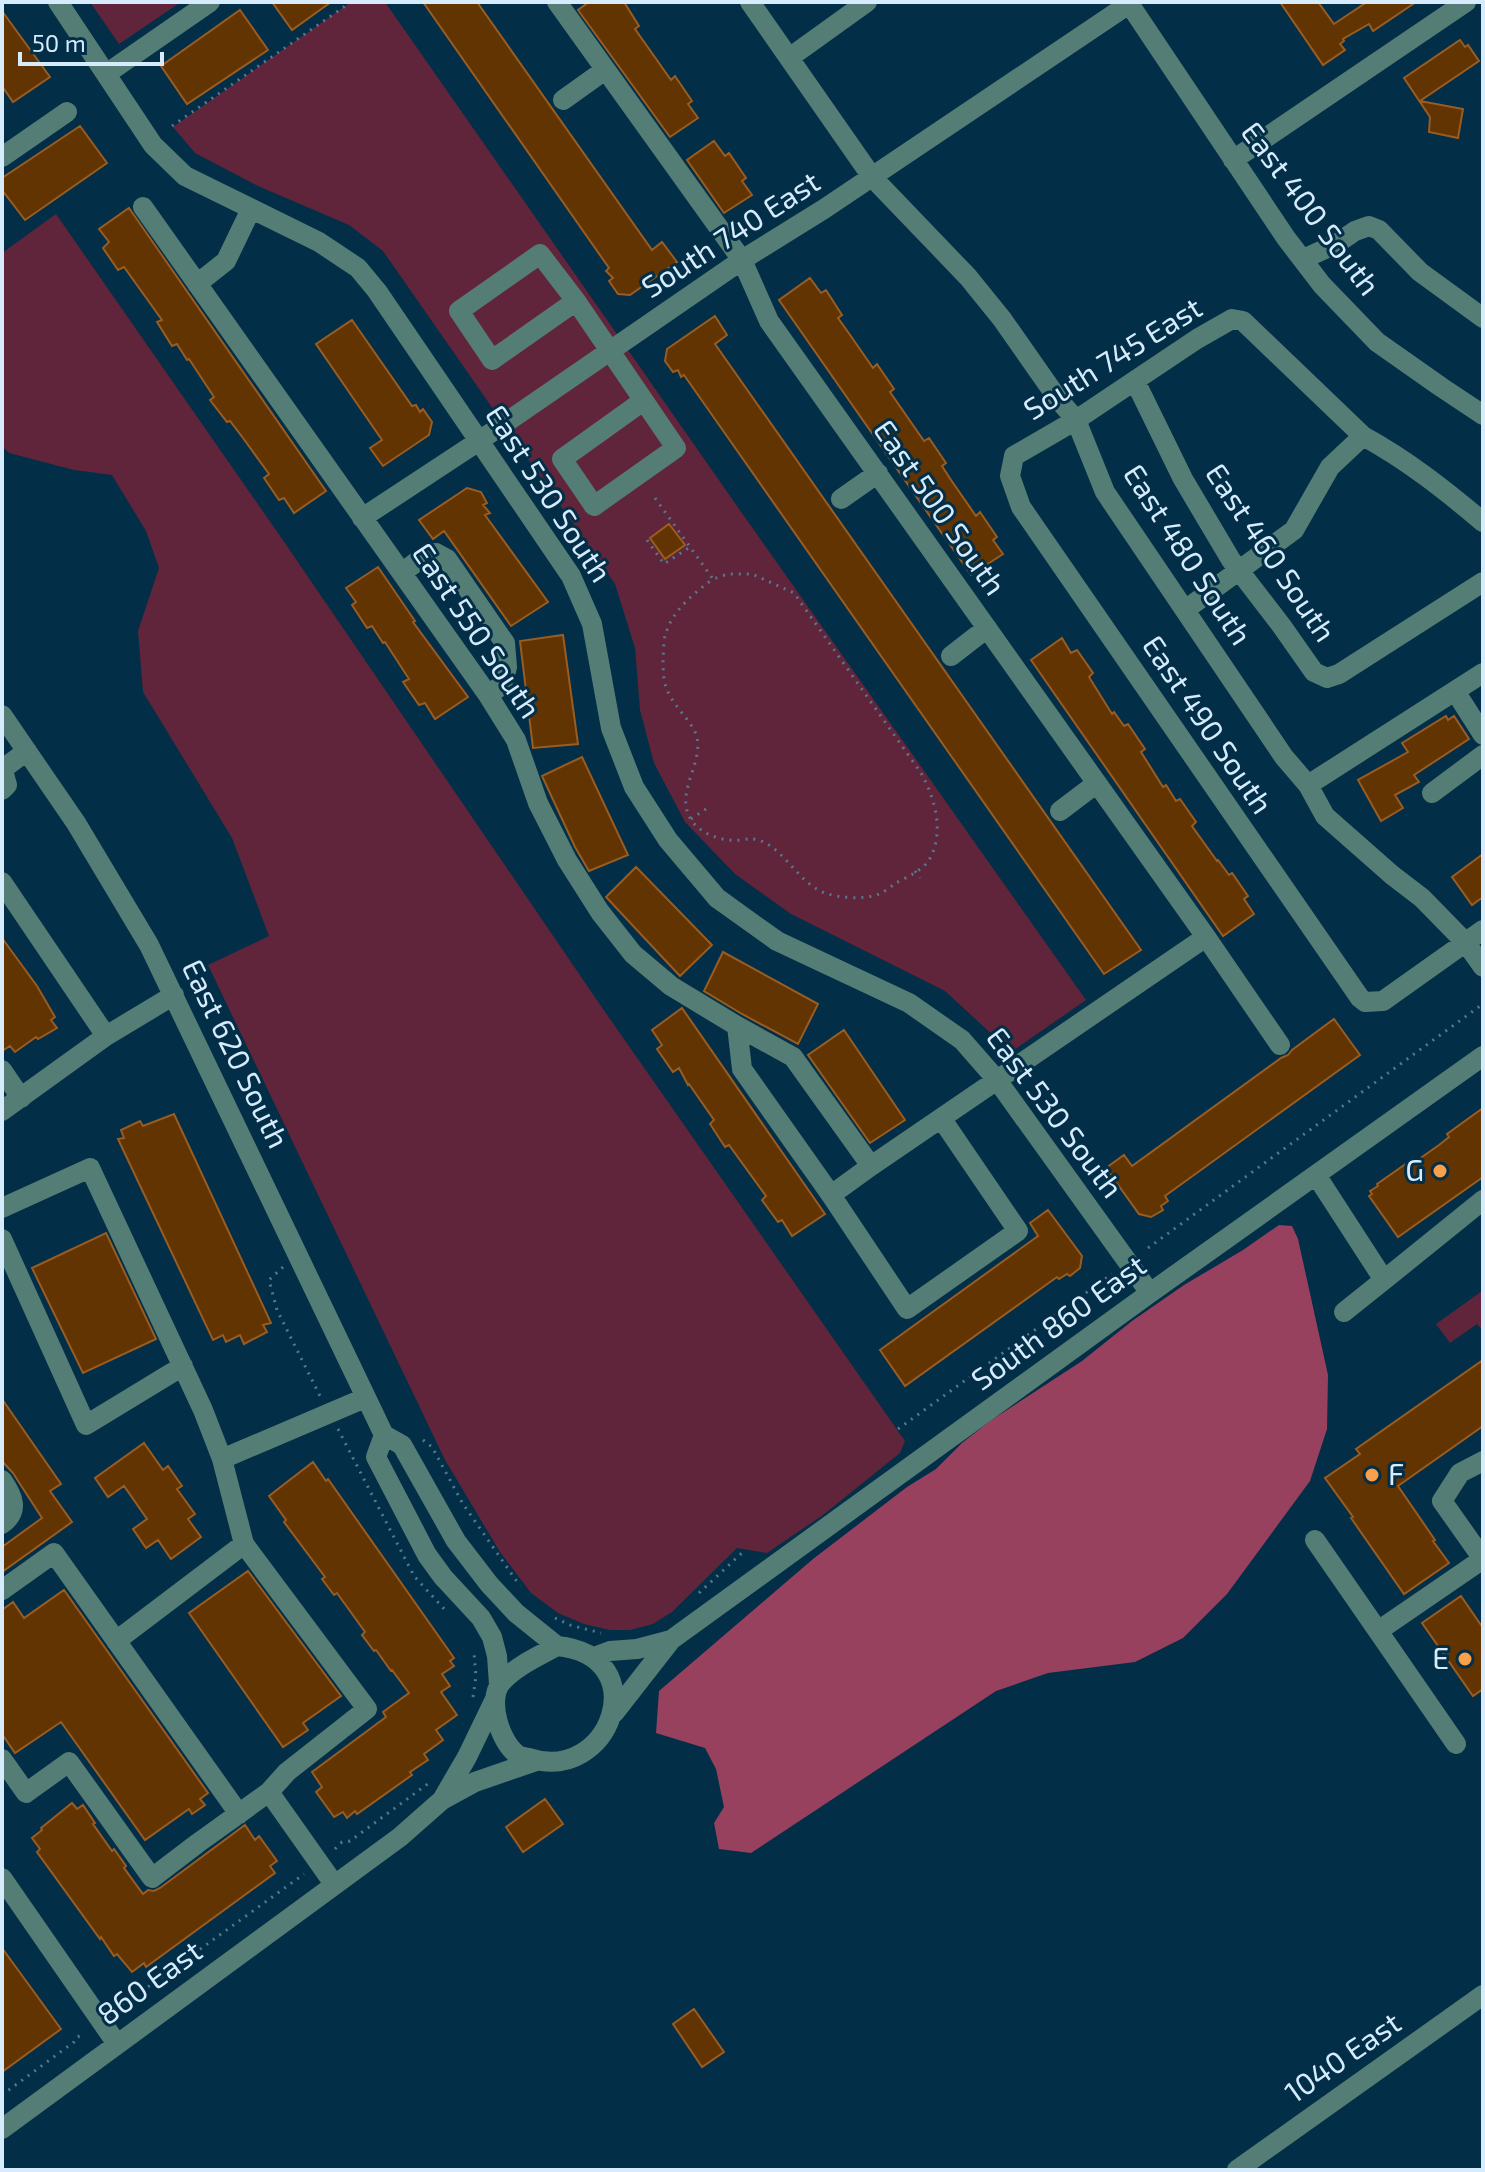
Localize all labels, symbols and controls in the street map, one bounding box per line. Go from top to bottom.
scale bar [20,16,162,66]
text: 50 m [32,28,86,57]
street label: East 400 South [1235,114,1388,302]
street label: South 740 East [634,162,826,304]
street label: South 745 East [1016,288,1208,426]
street label: East 530 South [479,398,620,588]
street label: East 500 South [867,412,1014,601]
street label: East 460 South [1199,456,1344,648]
street label: East 480 South [1117,457,1260,651]
street label: East 550 South [406,536,549,724]
street label: East 490 South [1136,628,1281,820]
street label: East 620 South [176,953,298,1153]
street label: East 530 South [980,1020,1131,1204]
place label: G [1405,1151,1424,1187]
marker: G [1431,1162,1449,1180]
street label: South 860 East [964,1246,1152,1397]
place label: F [1388,1455,1404,1491]
marker: F [1363,1466,1381,1484]
place label: E [1432,1639,1449,1675]
marker: E [1456,1650,1474,1668]
street label: 860 East [90,1932,208,2031]
street label: 1040 East [1277,2003,1407,2109]

